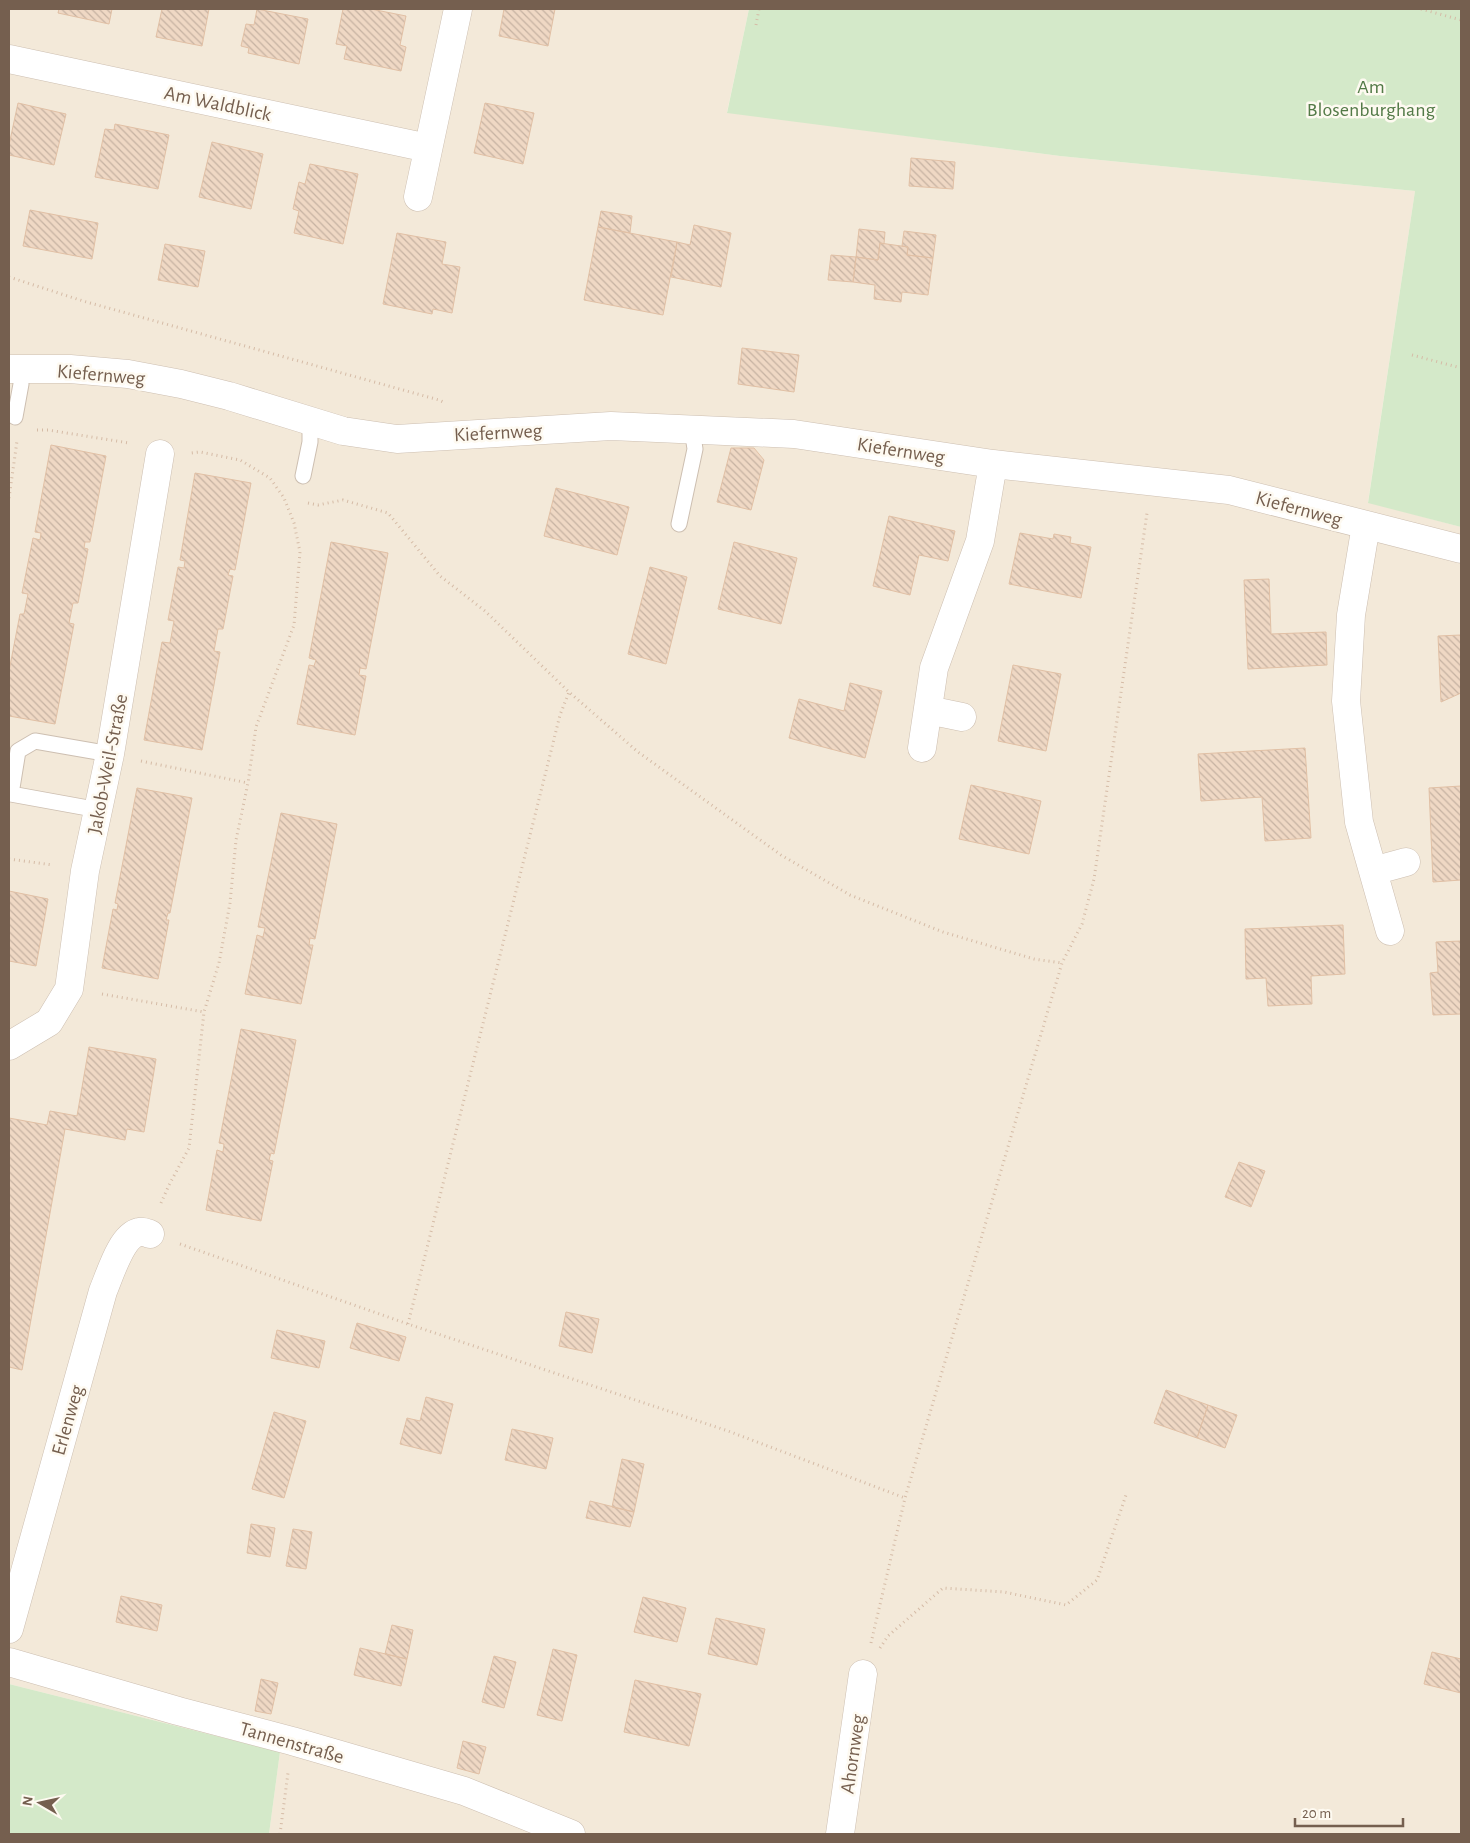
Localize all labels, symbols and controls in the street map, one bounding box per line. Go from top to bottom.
park label: Am Blosenburghang [1307,77,1435,120]
street label: Am Waldblick [162,83,273,125]
street label: Kiefernweg [56,361,146,389]
street label: Kiefernweg [453,421,543,445]
street label: Kiefernweg [856,434,946,468]
street label: Kiefernweg [1254,488,1344,530]
street label: Jakob-Weil-Straße [85,692,131,836]
street label: Erlenweg [48,1383,88,1458]
street label: Ahornweg [838,1713,868,1795]
street label: Tannenstraße [237,1719,346,1767]
north arrow [15,1778,65,1828]
text: N [20,1795,36,1807]
scale bar [1295,1796,1402,1828]
text: 20 m [1302,1806,1331,1821]

